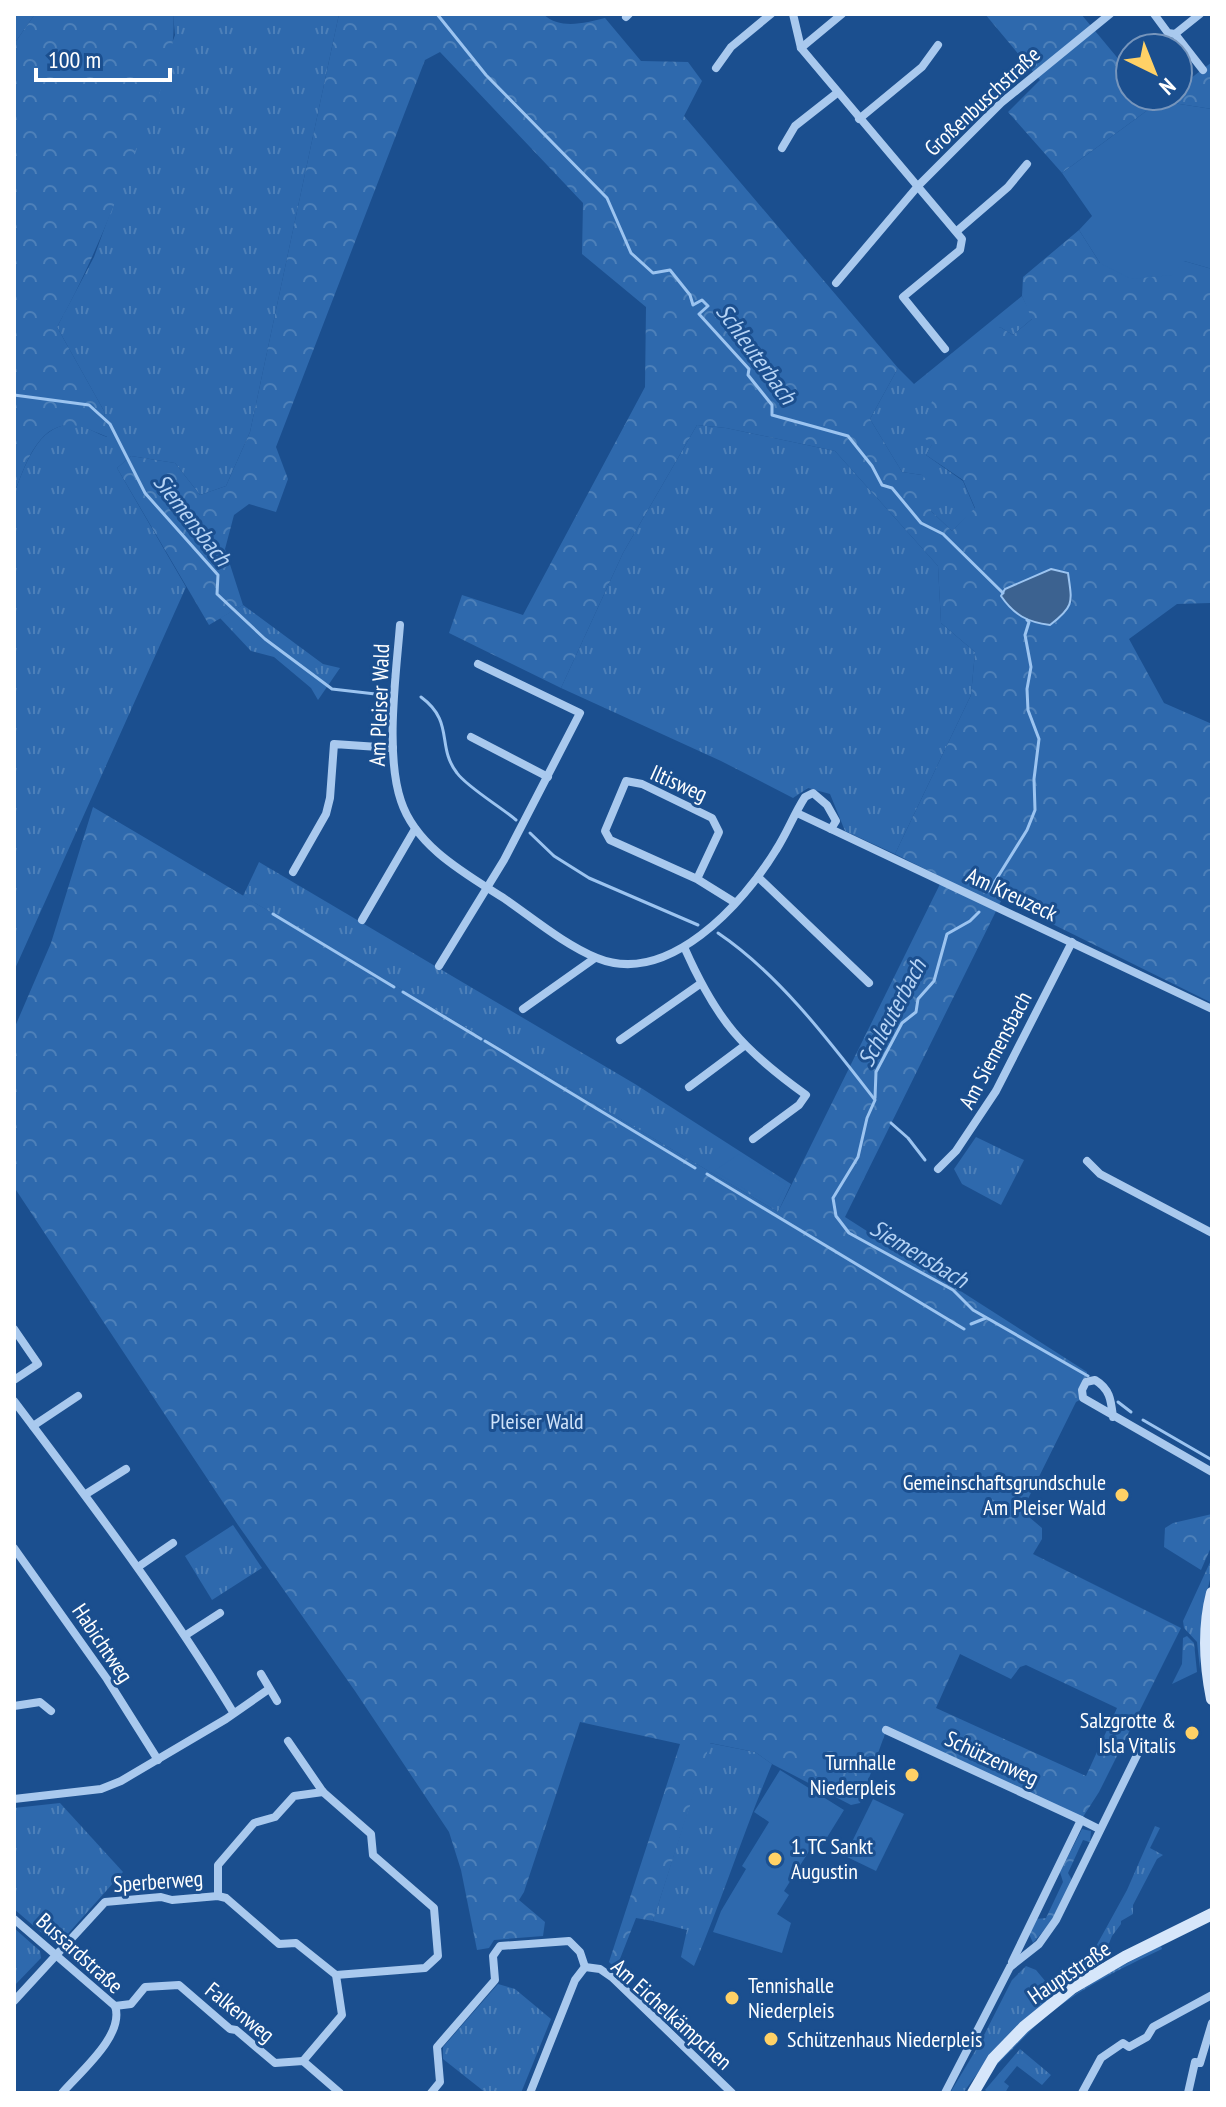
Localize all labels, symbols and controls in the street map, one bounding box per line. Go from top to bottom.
scale bar [36,32,170,82]
north arrow [1114,32,1194,112]
street label: Großenbuschstraße [918,40,1046,162]
text: 100 m [48,44,101,75]
text: N [1154,72,1182,101]
water label: Schleuterbach [709,297,804,411]
water label: Siemensbach [147,467,239,573]
street label: Am Pleiser Wald [363,643,395,767]
street label: Iltisweg [646,758,712,808]
street label: Am Kreuzeck [962,861,1062,927]
water label: Schleuterbach [850,952,933,1072]
street label: Am Siemensbach [952,986,1038,1114]
water label: Siemensbach [865,1212,975,1296]
park label: Pleiser Wald [490,1407,584,1435]
place label: Gemeinschaftsgrundschule Am Pleiser Wald [903,1468,1106,1521]
marker: Gemeinschaftsgrundschule Am Pleiser Wald [1113,1486,1131,1504]
street label: Habichtweg [66,1598,140,1688]
place label: Salzgrotte & Isla Vitalis [1080,1706,1176,1759]
street label: Schützenweg [941,1724,1043,1792]
marker: Salzgrotte & Isla Vitalis [1183,1724,1201,1742]
place label: Turnhalle Niederpleis [810,1748,896,1801]
marker: Turnhalle Niederpleis [903,1766,921,1784]
place label: 1. TC Sankt Augustin [791,1832,873,1885]
marker: 1. TC Sankt Augustin [766,1850,784,1868]
street label: Sperberweg [112,1864,204,1898]
street label: Bussardstraße [31,1907,129,1999]
street label: Hauptstraße [1022,1934,1116,2010]
street label: Am Eichelkämpchen [606,1952,738,2076]
place label: Tennishalle Niederpleis [748,1971,834,2024]
street label: Falkenweg [200,1976,280,2048]
marker: Tennishalle Niederpleis [723,1989,741,2007]
place label: Schützenhaus Niederpleis [787,2025,982,2053]
marker: Schützenhaus Niederpleis [762,2030,780,2048]

